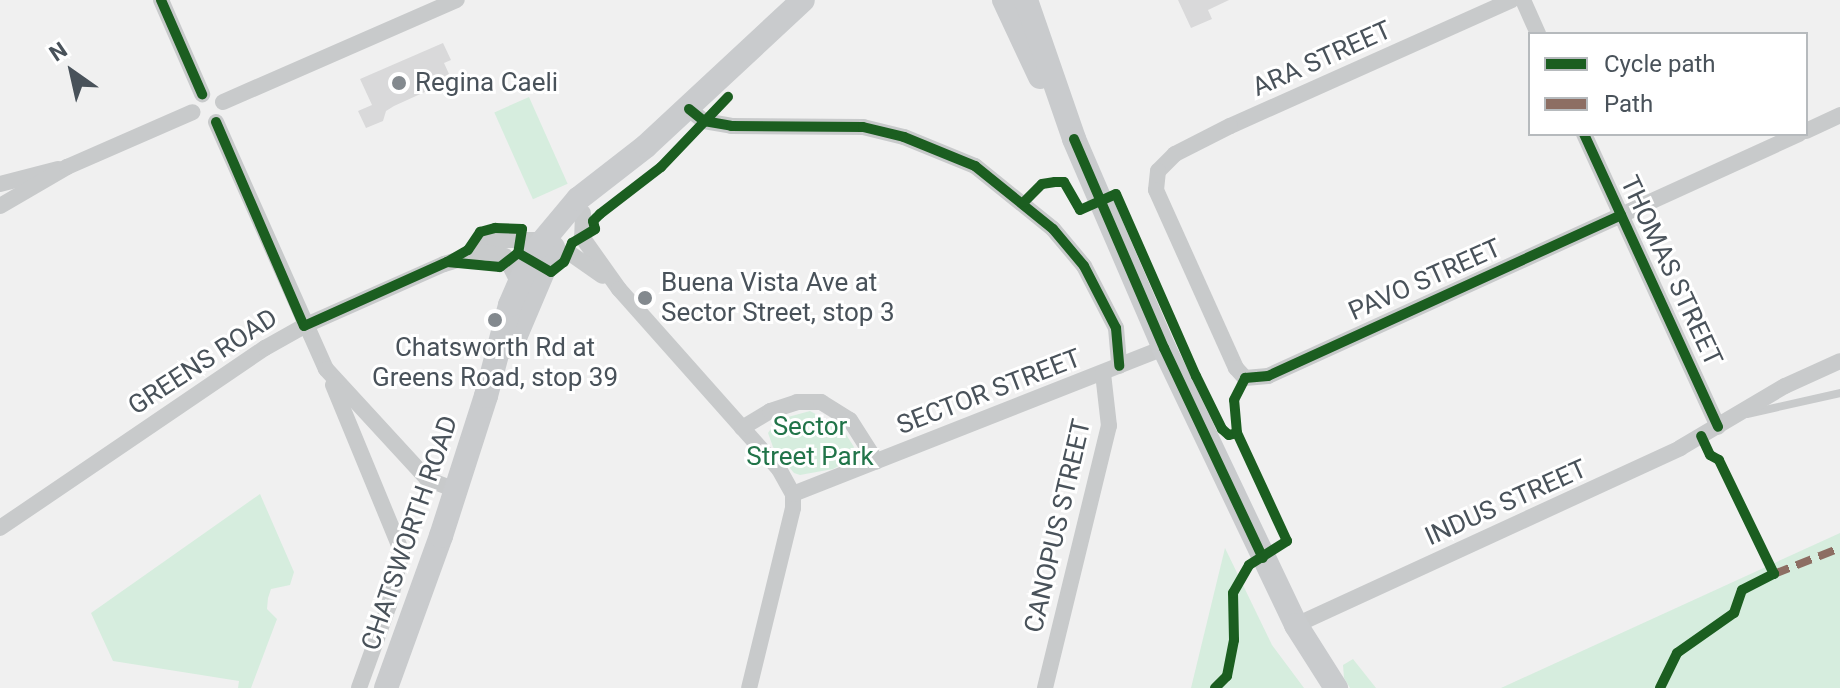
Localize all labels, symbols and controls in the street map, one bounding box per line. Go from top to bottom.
street label: ARA STREET [1248,15,1396,103]
north arrow [32,32,112,112]
legend [1528,32,1808,136]
text: N [45,37,72,66]
text: Cycle path [1604,50,1716,78]
place label: Regina Caeli [415,67,558,99]
marker: Regina Caeli [390,74,408,92]
text: Path [1604,90,1653,118]
street label: THOMAS STREET [1613,171,1729,371]
street label: PAVO STREET [1344,232,1506,328]
place label: Buena Vista Ave at Sector Street, stop 3 [661,267,894,328]
marker: Buena Vista Ave at Sector Street, stop 3 [636,289,654,307]
street label: GREENS ROAD [123,302,283,422]
marker: Chatsworth Rd at Greens Road, stop 39 [486,311,504,329]
place label: Chatsworth Rd at Greens Road, stop 39 [372,332,618,394]
street label: SECTOR STREET [893,343,1085,441]
park label: Sector Street Park [746,411,874,472]
street label: CHATSWORTH ROAD [355,412,465,654]
street label: CANOPUS STREET [1018,416,1098,636]
street label: INDUS STREET [1420,453,1592,553]

